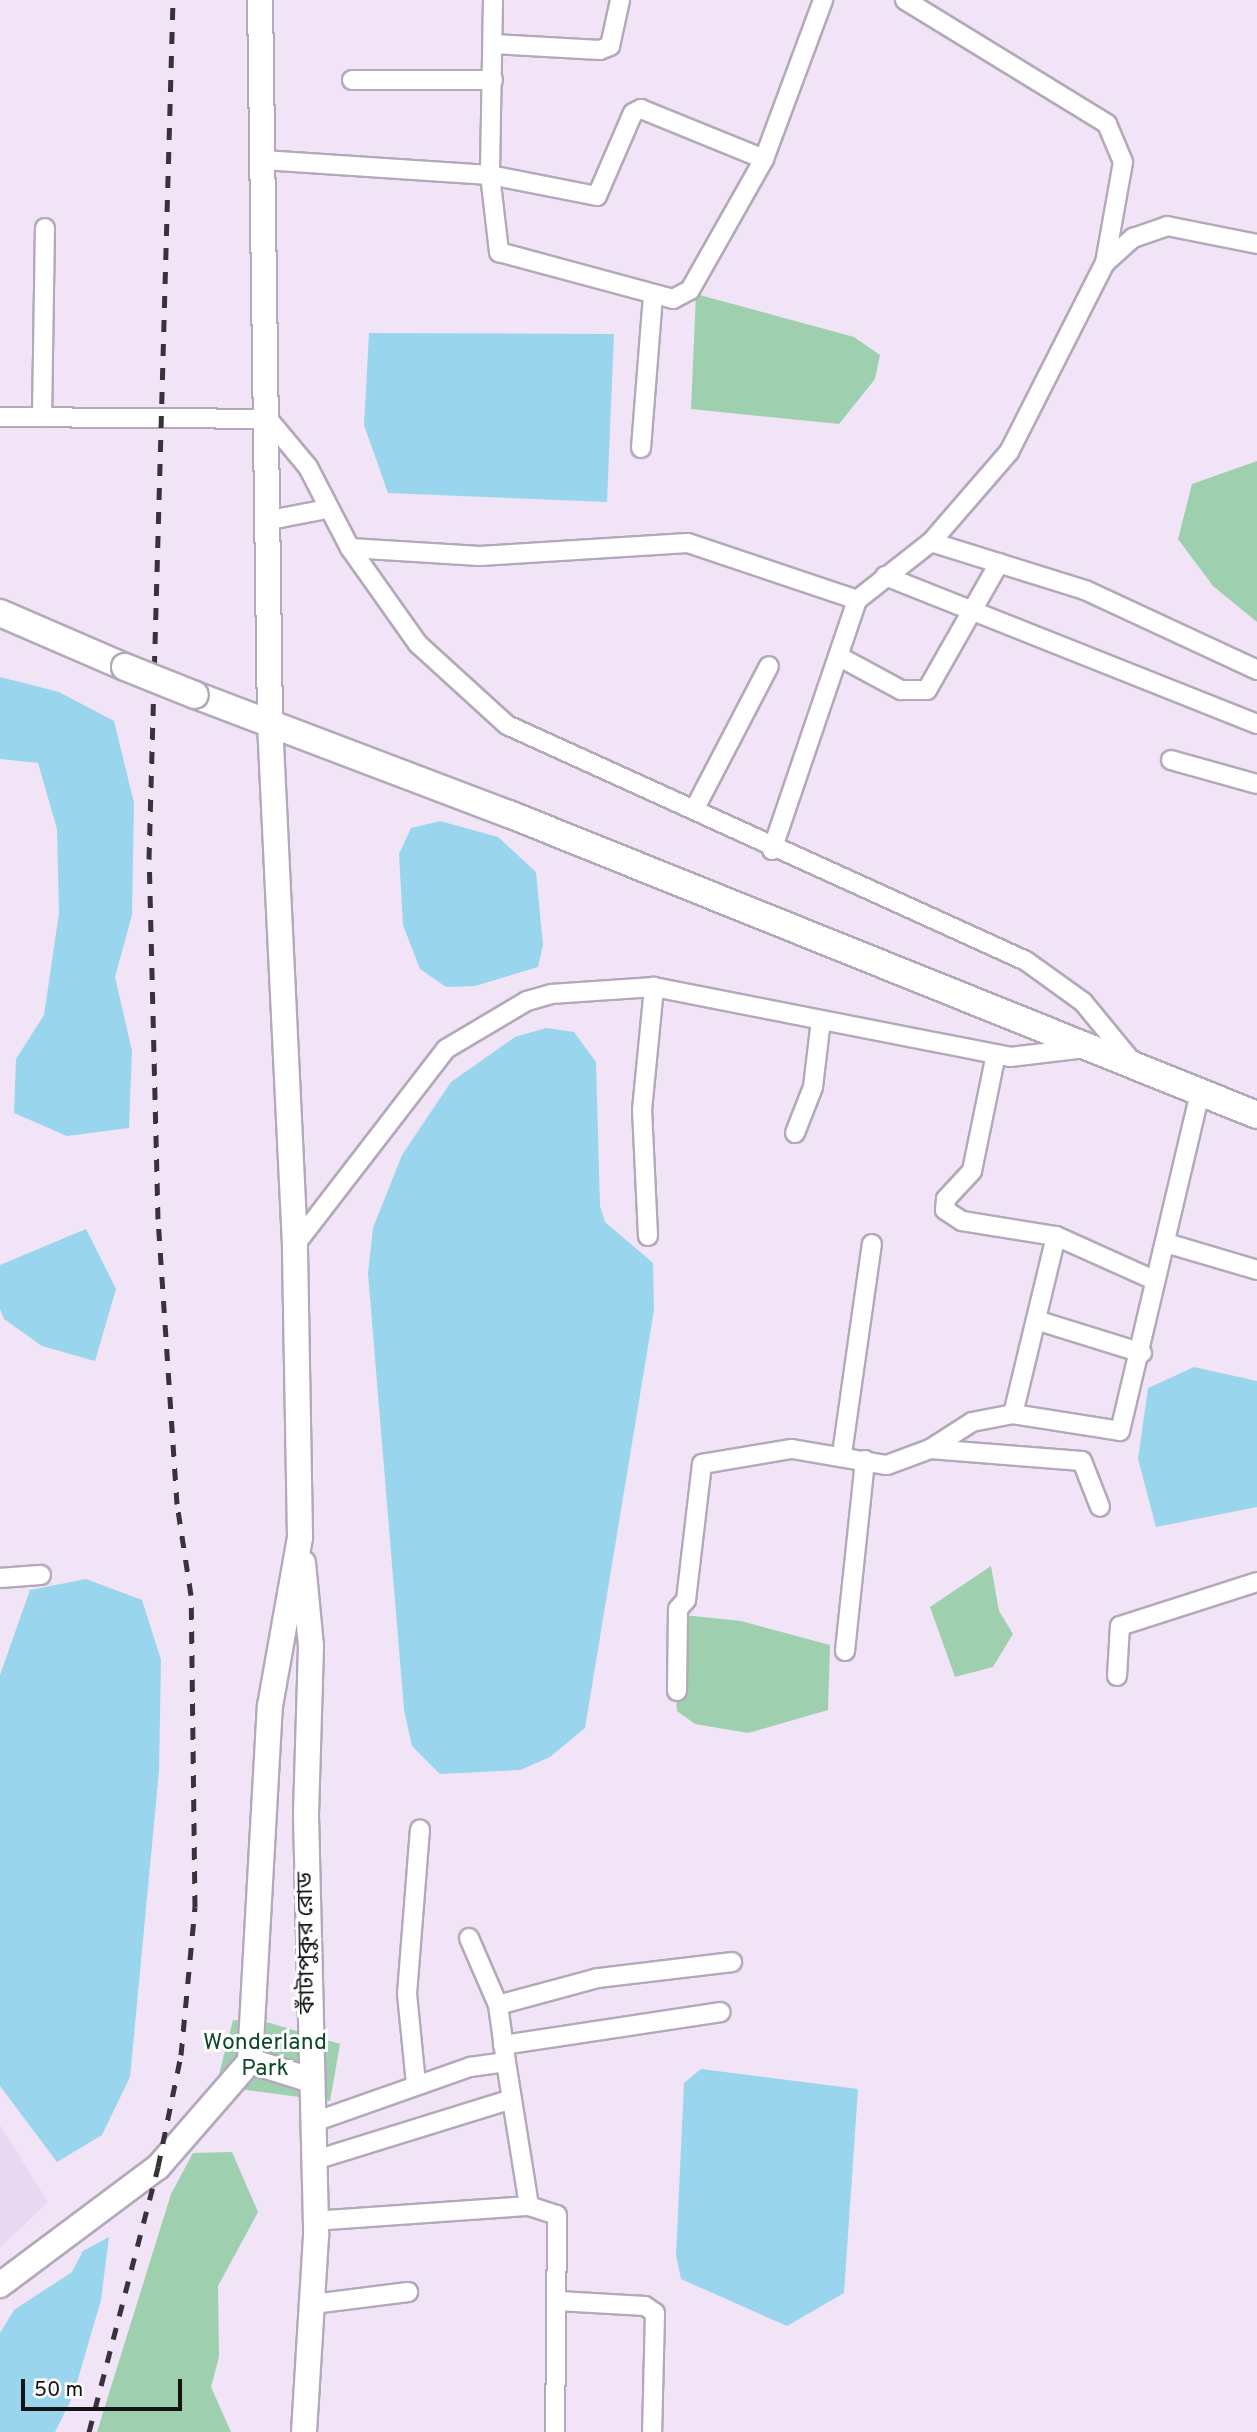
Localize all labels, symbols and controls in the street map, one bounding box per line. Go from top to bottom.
street label: কাঁটাপুকুর রোড [293,1872,323,2014]
park label: Wonderland Park [203,2030,327,2084]
scale bar [24,2366,186,2410]
text: 50 m [34,2377,83,2404]

